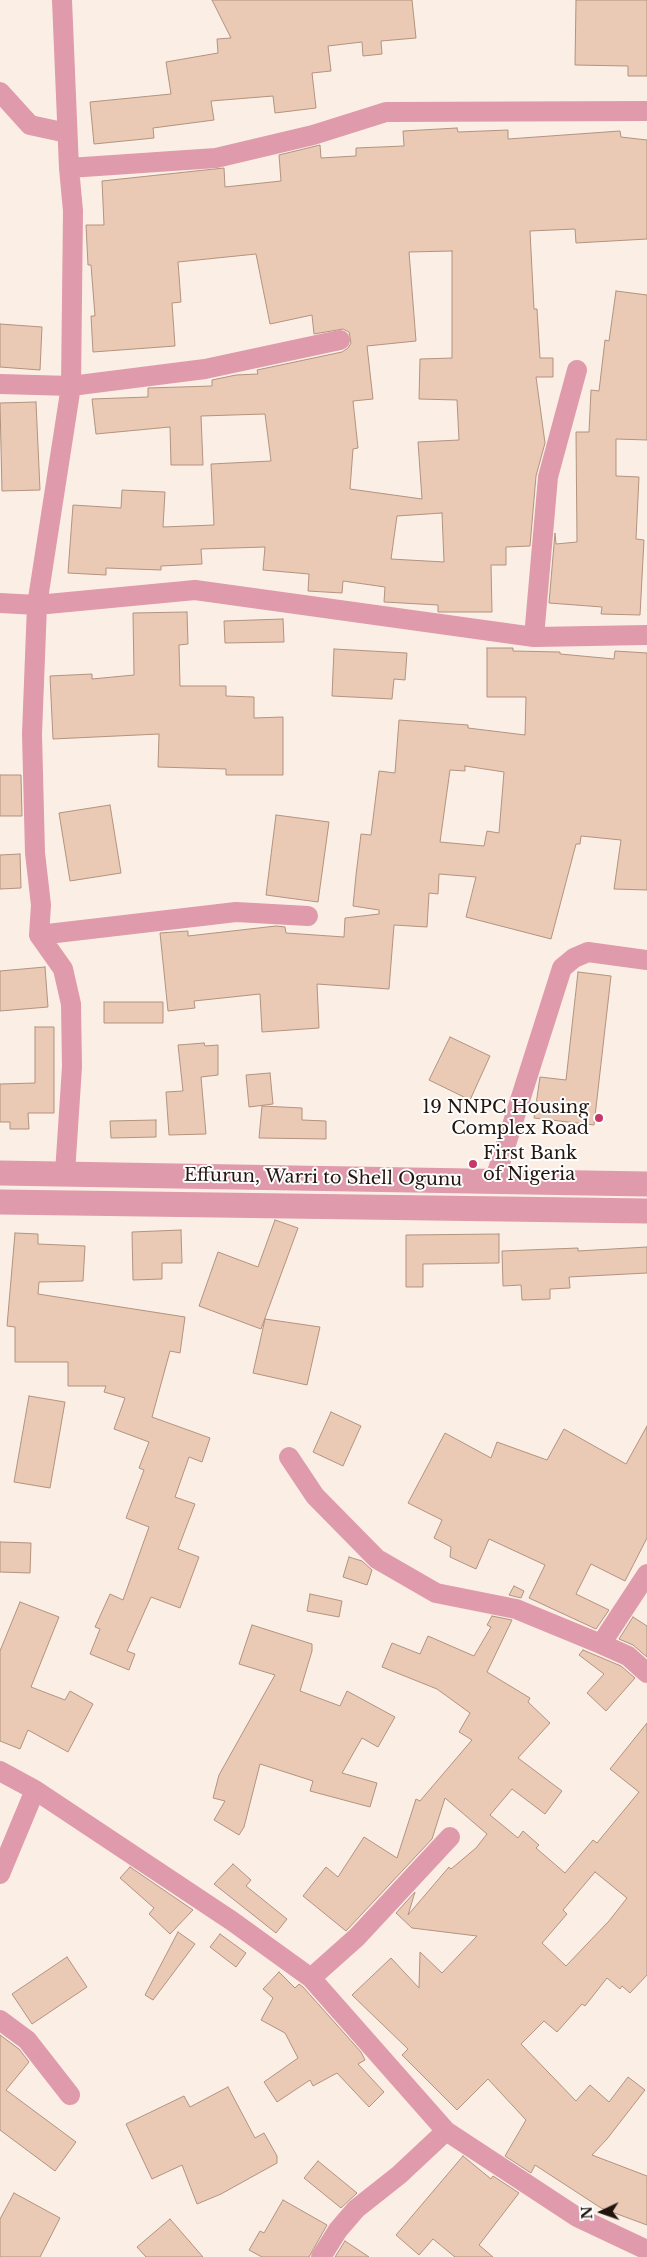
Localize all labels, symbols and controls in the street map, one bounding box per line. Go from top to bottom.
place label: 19 NNPC Housing Complex Road [422,1097,589,1140]
marker: 19 NNPC Housing Complex Road [593,1112,605,1124]
place label: First Bank of Nigeria [483,1143,577,1186]
marker: First Bank of Nigeria [467,1158,479,1170]
street label: Effurun, Warri to Shell Ogunu [184,1165,462,1191]
north arrow [577,2187,627,2237]
text: N [578,2206,596,2220]

